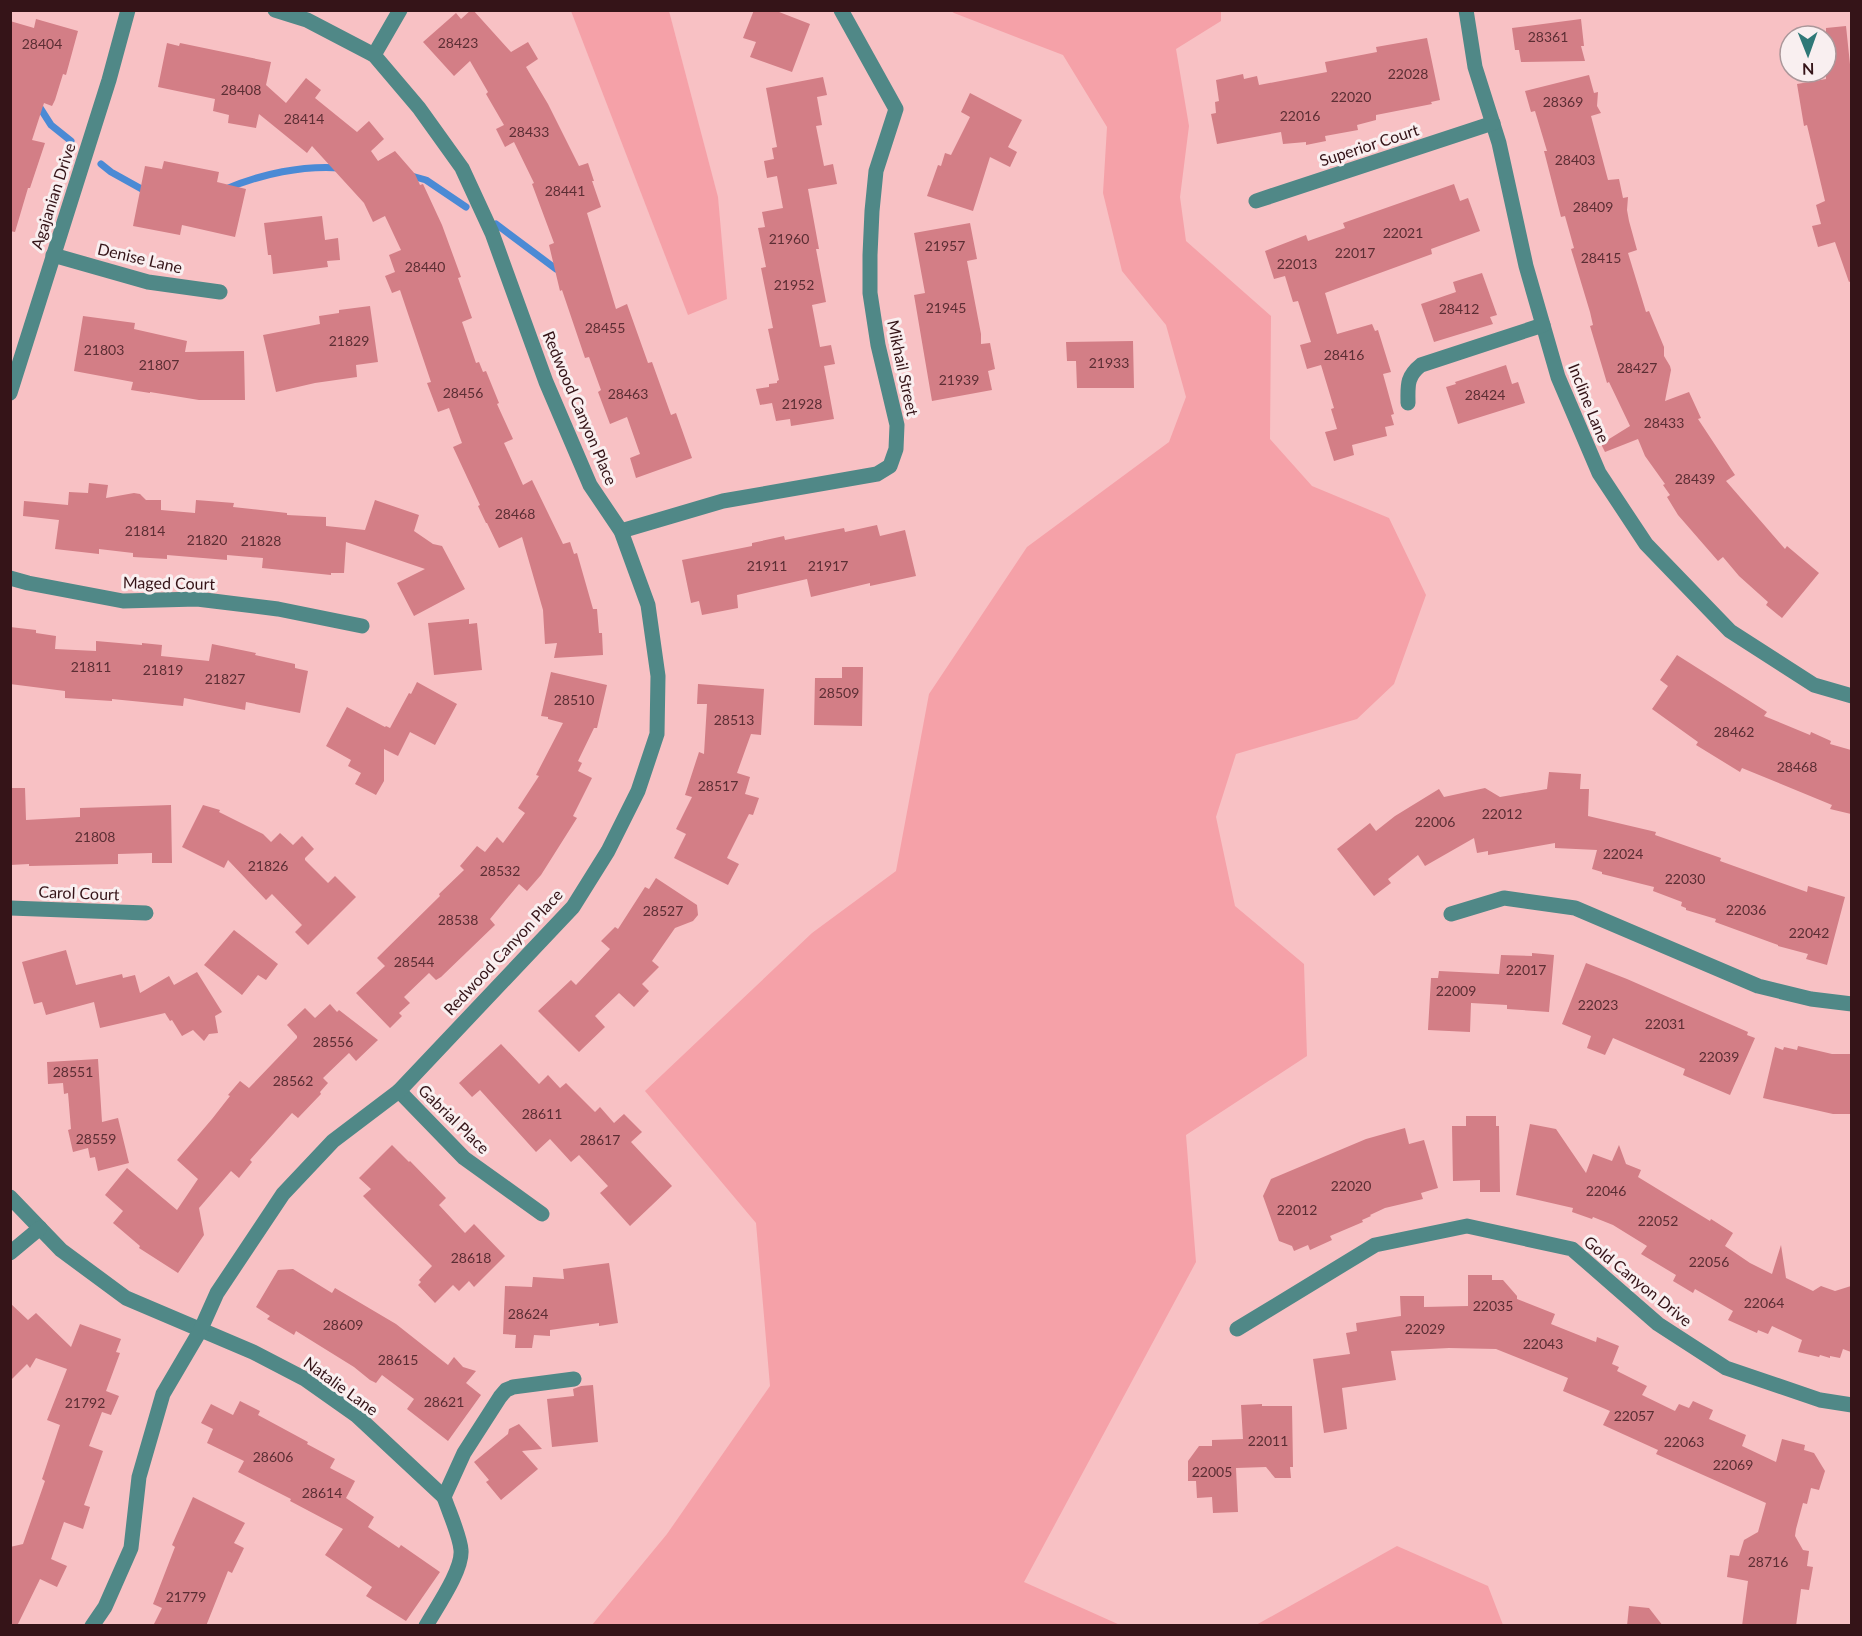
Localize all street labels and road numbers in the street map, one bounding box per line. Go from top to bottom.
street label: Superior Court [1317,119,1421,170]
street label: Agajanian Drive [26,140,79,251]
street label: Denise Lane [96,239,184,276]
street label: Mikhail Street [884,318,923,418]
street label: Redwood Canyon Place [539,328,621,488]
street label: Incline Lane [1565,361,1614,445]
street label: Maged Court [123,572,216,593]
street label: Carol Court [38,882,120,903]
street label: Redwood Canyon Place [439,885,566,1019]
street label: Gabrial Place [415,1080,494,1157]
street label: Gold Canyon Drive [1581,1231,1696,1330]
street label: Natalie Lane [300,1352,382,1419]

